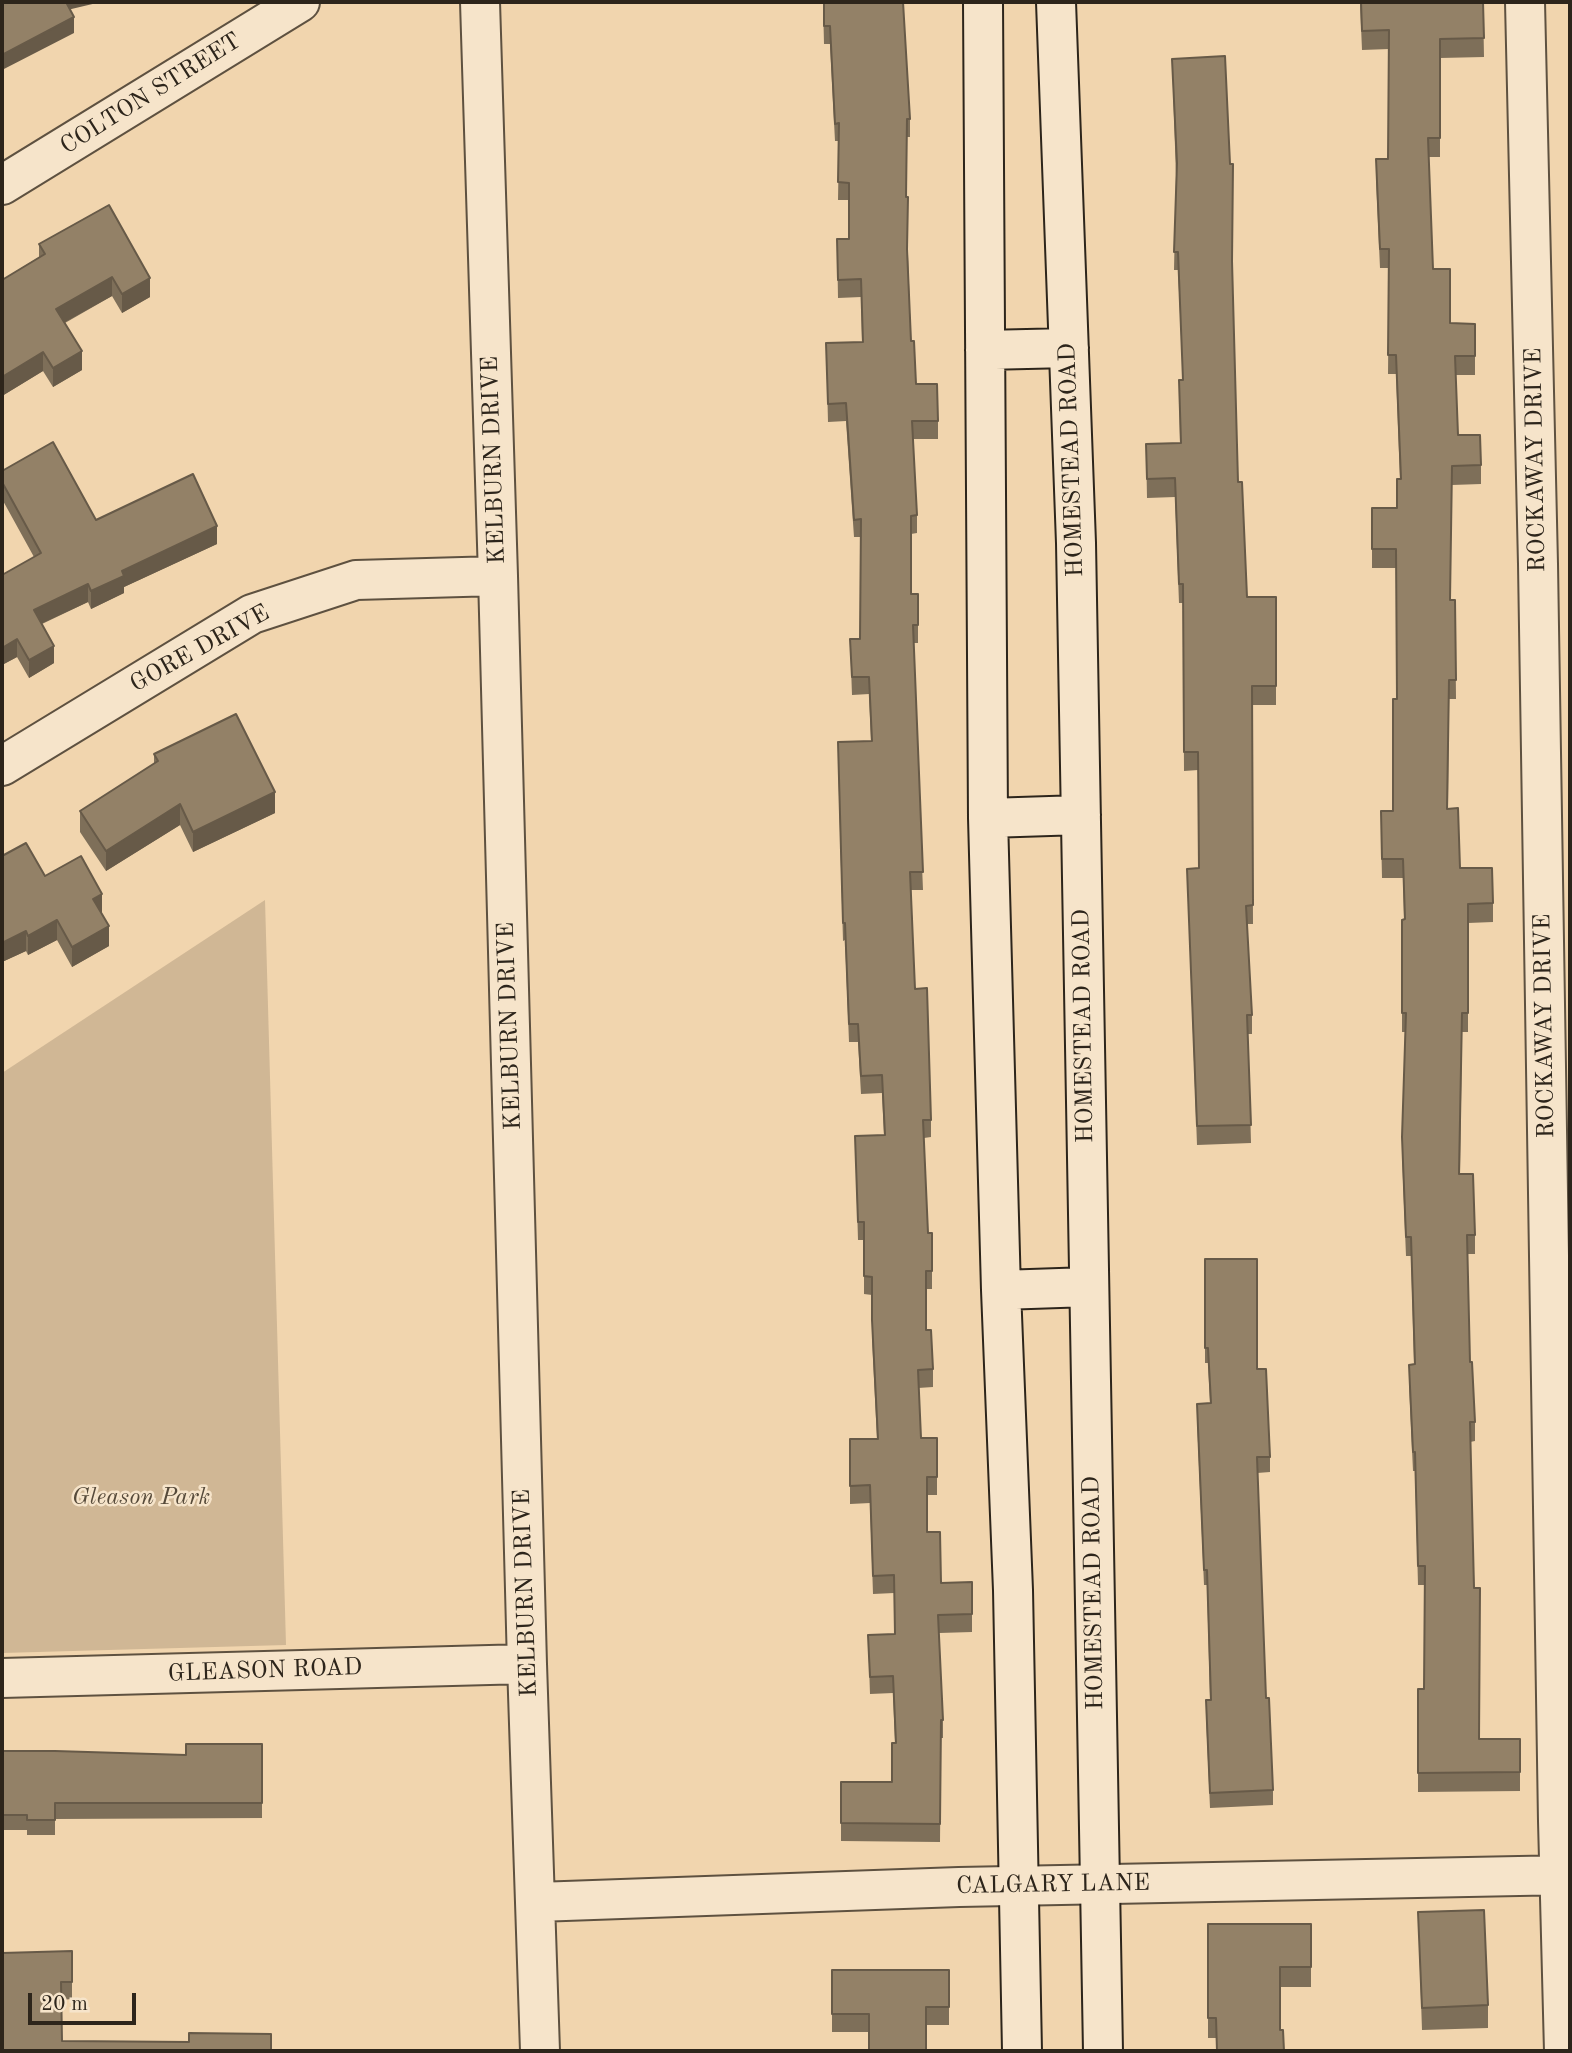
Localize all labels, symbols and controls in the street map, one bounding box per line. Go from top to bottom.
street label: COLTON STREET [55,27,247,161]
street label: HOMESTEAD ROAD [1054,342,1090,578]
street label: ROCKAWAY DRIVE [1520,347,1552,573]
street label: KELBURN DRIVE [476,355,512,565]
street label: GORE DRIVE [125,599,275,699]
street label: HOMESTEAD ROAD [1068,909,1100,1143]
street label: ROCKAWAY DRIVE [1529,913,1561,1139]
street label: KELBURN DRIVE [492,921,528,1131]
street label: HOMESTEAD ROAD [1078,1476,1110,1710]
park label: Gleason Park [72,1484,210,1512]
street label: KELBURN DRIVE [508,1488,544,1698]
street label: GLEASON ROAD [167,1653,363,1689]
street label: CALGARY LANE [956,1869,1150,1901]
scale bar [32,1980,140,2024]
text: 20 m [41,1994,88,2015]

